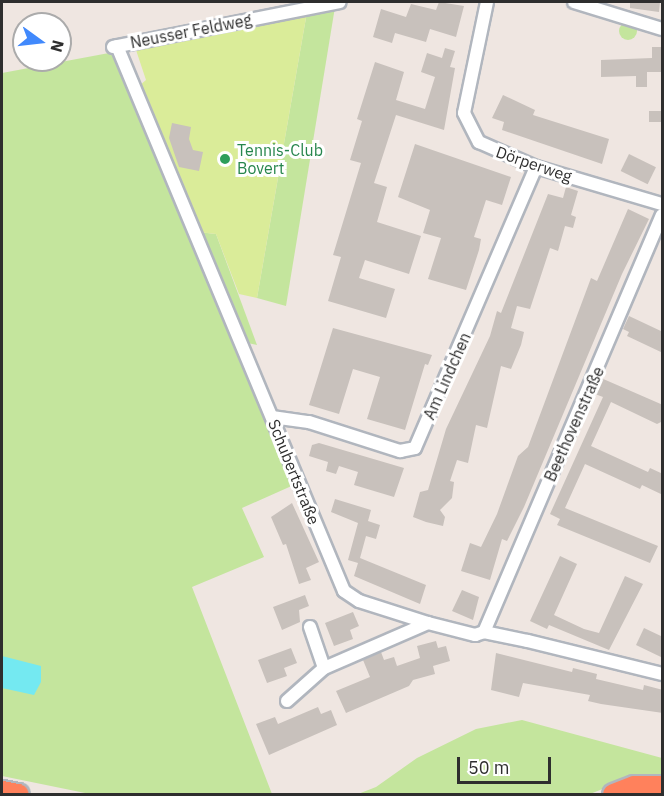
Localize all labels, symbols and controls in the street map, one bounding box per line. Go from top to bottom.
street label: Neusser Feldweg [129,10,253,52]
north arrow [12,12,72,72]
text: N [46,38,69,54]
place label: Tennis-Club Bovert [237,140,323,178]
street label: Dörperweg [494,142,574,186]
marker: Tennis-Club Bovert [218,152,232,166]
street label: Am Lindchen [419,329,475,423]
street label: Beethovenstraße [540,364,608,484]
street label: Schubertstraße [264,417,324,527]
scale bar [460,745,554,783]
text: 50 m [468,756,510,779]

